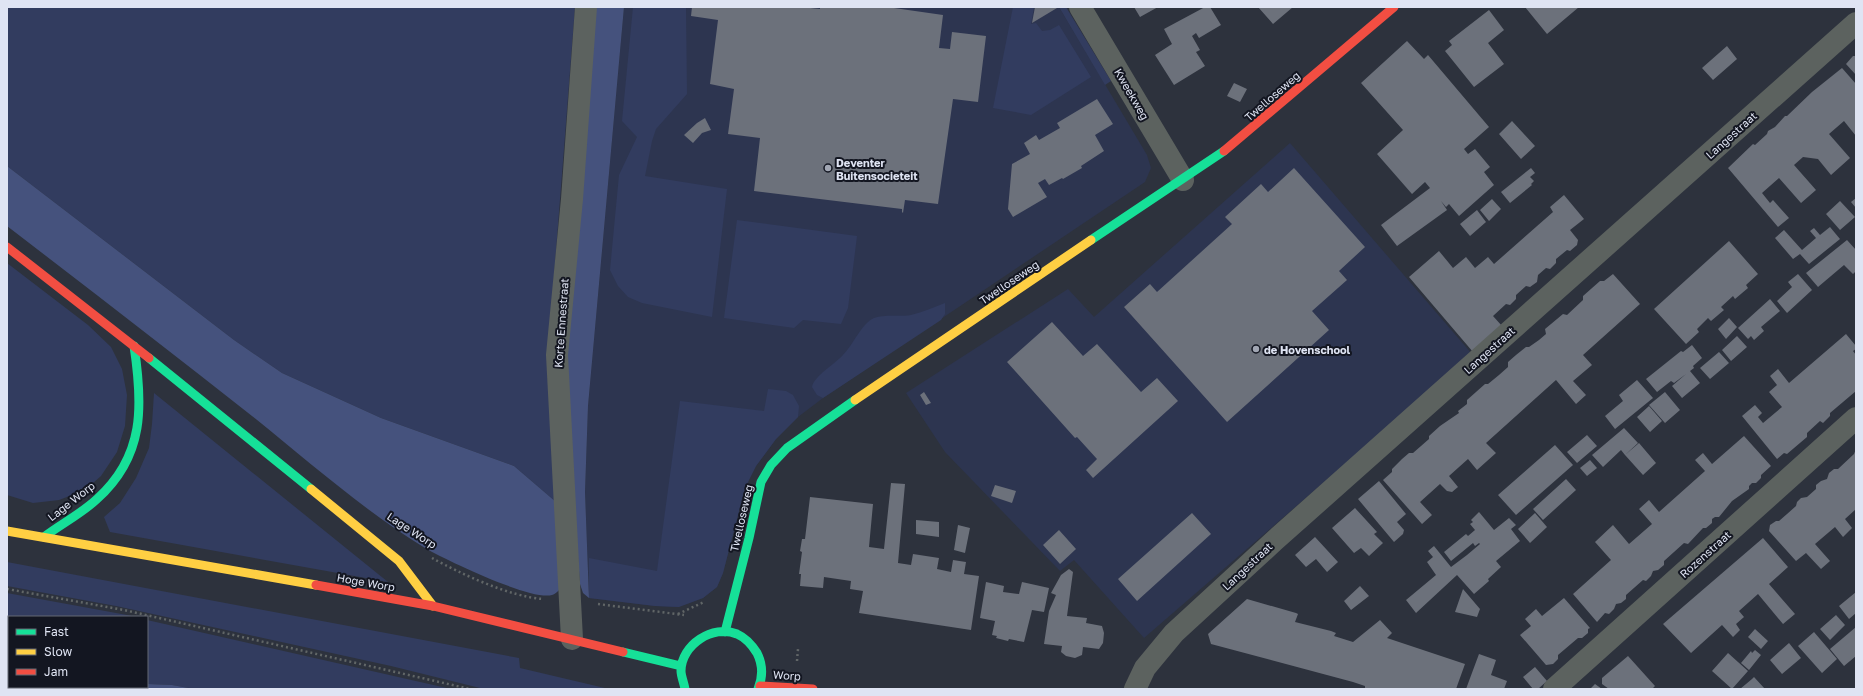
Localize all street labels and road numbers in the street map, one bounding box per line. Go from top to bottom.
street label: Kweekweg [1112,66,1152,122]
street label: Twelloseweg [1242,69,1302,123]
street label: Langestraat [1703,109,1759,161]
street label: Twelloseweg [977,257,1041,307]
street label: Korte Ennestraat [551,278,571,368]
street label: Langestraat [1461,324,1517,376]
street label: Lage Worp [45,478,97,523]
street label: Twelloseweg [727,483,755,553]
street label: Lage Worp [385,509,439,551]
street label: Rozenstraat [1677,528,1733,580]
street label: Langestraat [1219,540,1275,592]
street label: Hoge Worp [336,571,396,594]
street label: Worp [773,668,802,682]

